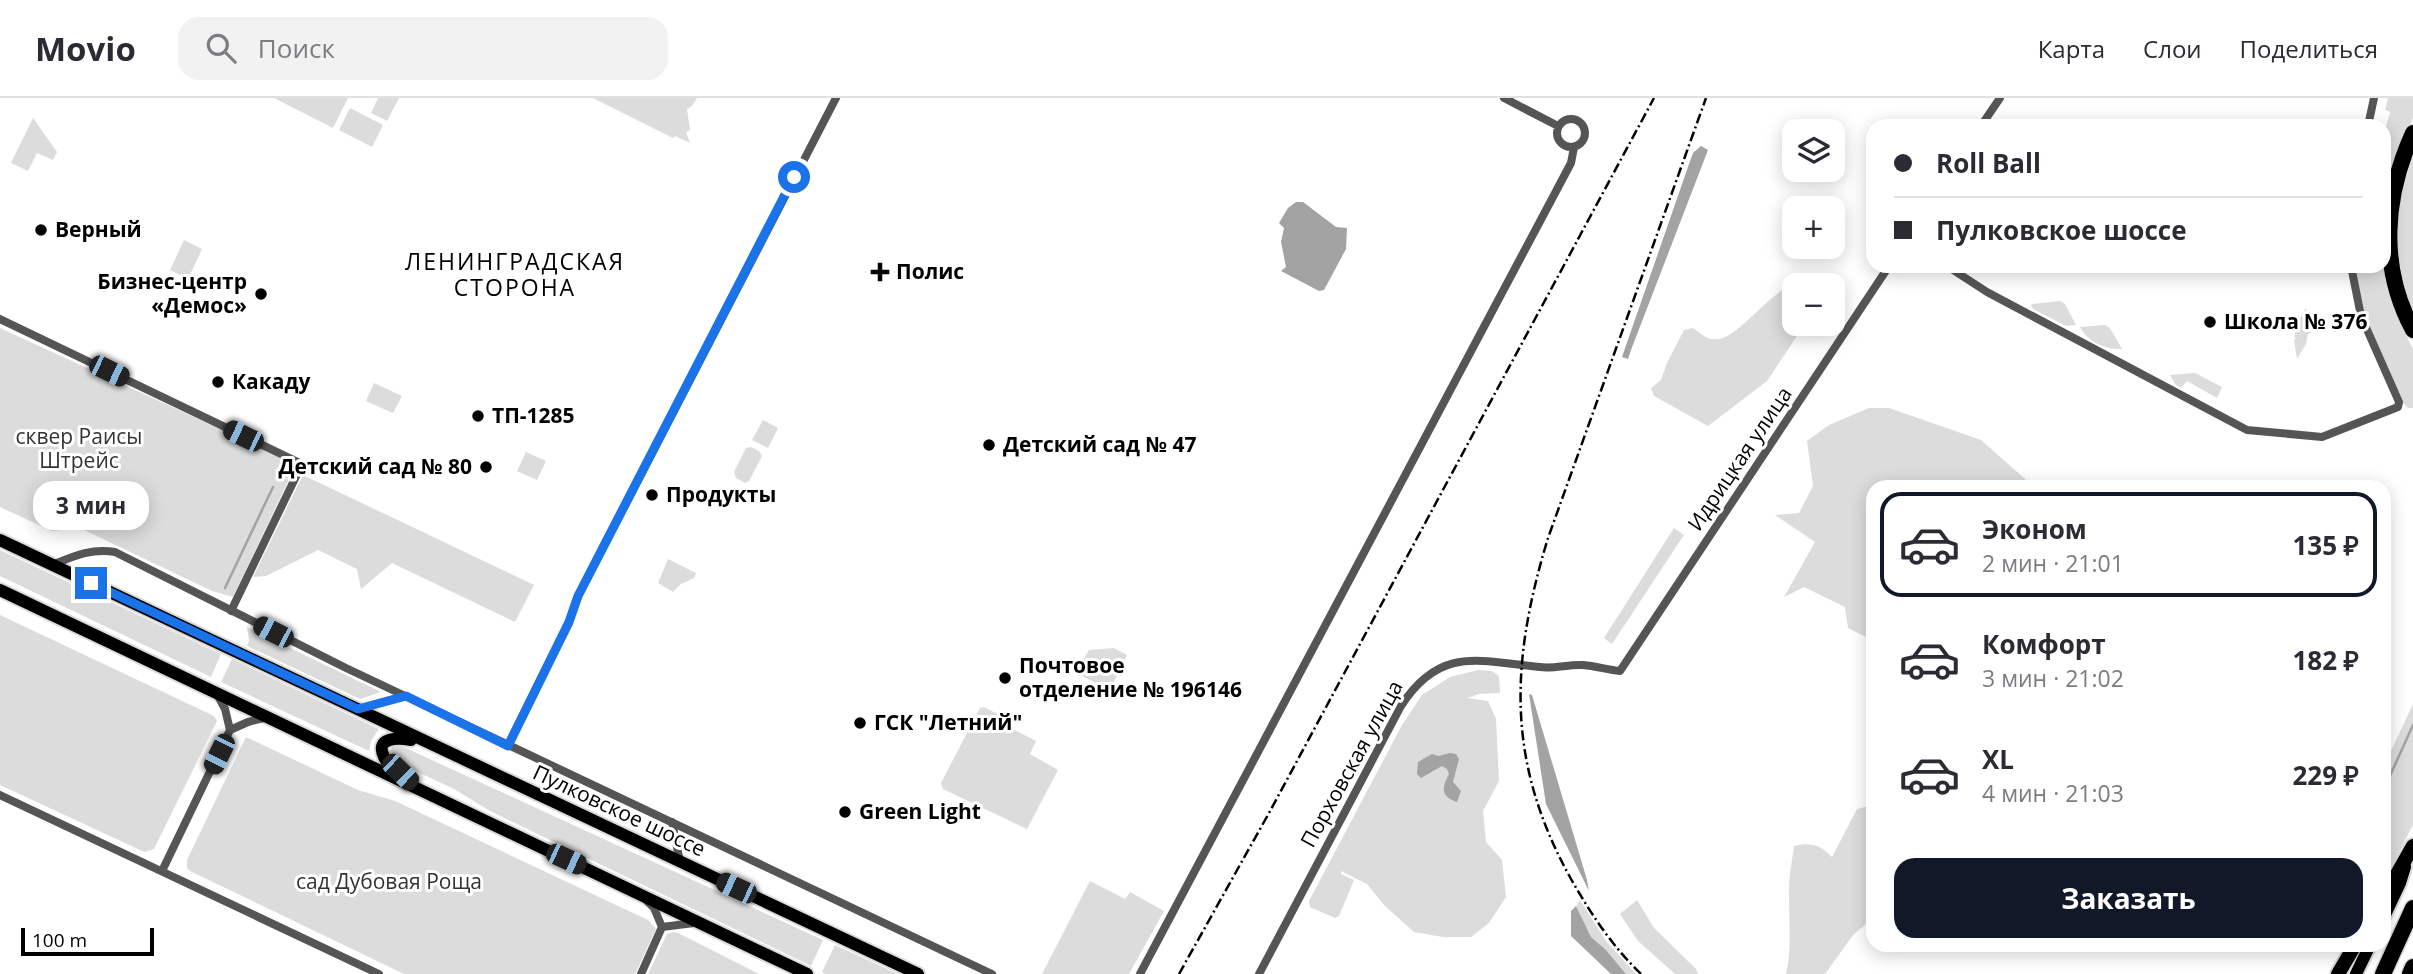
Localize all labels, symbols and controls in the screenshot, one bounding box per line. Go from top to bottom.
search box [178,17,668,80]
text: Movio [35,26,136,71]
icon: search [202,29,240,67]
text: Поиск [258,30,335,66]
text: Карта [2038,32,2105,65]
text: Слои [2143,32,2202,65]
text: Поделиться [2240,32,2378,65]
map controls [1782,119,1845,336]
button: layers [1782,119,1845,182]
text: Roll Ball [1936,145,2041,181]
route start [778,161,810,193]
button: + [1782,196,1845,259]
text: Пулковское шоссе [1936,212,2187,248]
place label: Верный [55,215,142,243]
marker: Верный [33,222,49,238]
district label: ЛЕНИНГРАДСКАЯ СТОРОНА [405,245,625,303]
place label: Полис [896,257,964,285]
marker: Полис [870,262,890,282]
place label: Бизнес-центр «Демос» [97,267,247,319]
button: − [1782,273,1845,336]
marker: Бизнес-центр «Демос» [253,286,269,302]
place label: Школа № 376 [2224,307,2367,335]
marker: Школа № 376 [2202,314,2218,330]
car [86,352,133,390]
place label: Какаду [232,367,310,395]
marker: Какаду [210,374,226,390]
street label: Идрицкая улица [1681,381,1798,536]
place label: ТП-1285 [492,401,575,429]
marker: ТП-1285 [470,408,486,424]
car [220,417,267,455]
park label: сквер Раисы Штрейс [16,422,142,474]
place label: Детский сад № 47 [1003,430,1197,458]
marker: Детский сад № 47 [981,437,997,453]
place label: Детский сад № 80 [278,452,472,480]
marker: Детский сад № 80 [478,459,494,475]
place label: Продукты [666,480,776,508]
callout: 3 мин [33,482,149,531]
marker: Продукты [644,487,660,503]
text: 3 мин [56,489,126,521]
text: Эконом [1982,511,2087,547]
icon: car [1898,513,1961,576]
text: 135 ₽ [2293,527,2359,563]
text: 2 мин · 21:01 [1982,547,2124,579]
route end [75,567,107,599]
car [250,613,297,651]
text: Комфорт [1982,626,2106,662]
icon: car [1898,628,1961,691]
text: 182 ₽ [2293,642,2359,678]
place label: Почтовое отделение № 196146 [1019,651,1242,703]
text: 3 мин · 21:02 [1982,662,2124,694]
marker: Почтовое отделение № 196146 [997,670,1013,686]
street label: Порховская улица [1294,675,1409,852]
place label: ГСК "Летний" [874,708,1022,736]
marker: ГСК "Летний" [852,715,868,731]
car [201,731,238,777]
text: XL [1982,741,2014,777]
icon: car [1898,743,1961,806]
car [378,750,423,794]
text: 229 ₽ [2293,757,2359,793]
street label: Пулковское шоссе [529,758,710,862]
text: 4 мин · 21:03 [1982,777,2124,809]
place label: Green Light [859,797,981,825]
marker: Green Light [837,804,853,820]
car [543,841,590,877]
button: Заказать [1894,858,2363,938]
park label: сад Дубовая Роща [296,867,482,895]
car [713,870,760,906]
scale bar [21,925,154,957]
text: 100 m [32,927,87,953]

